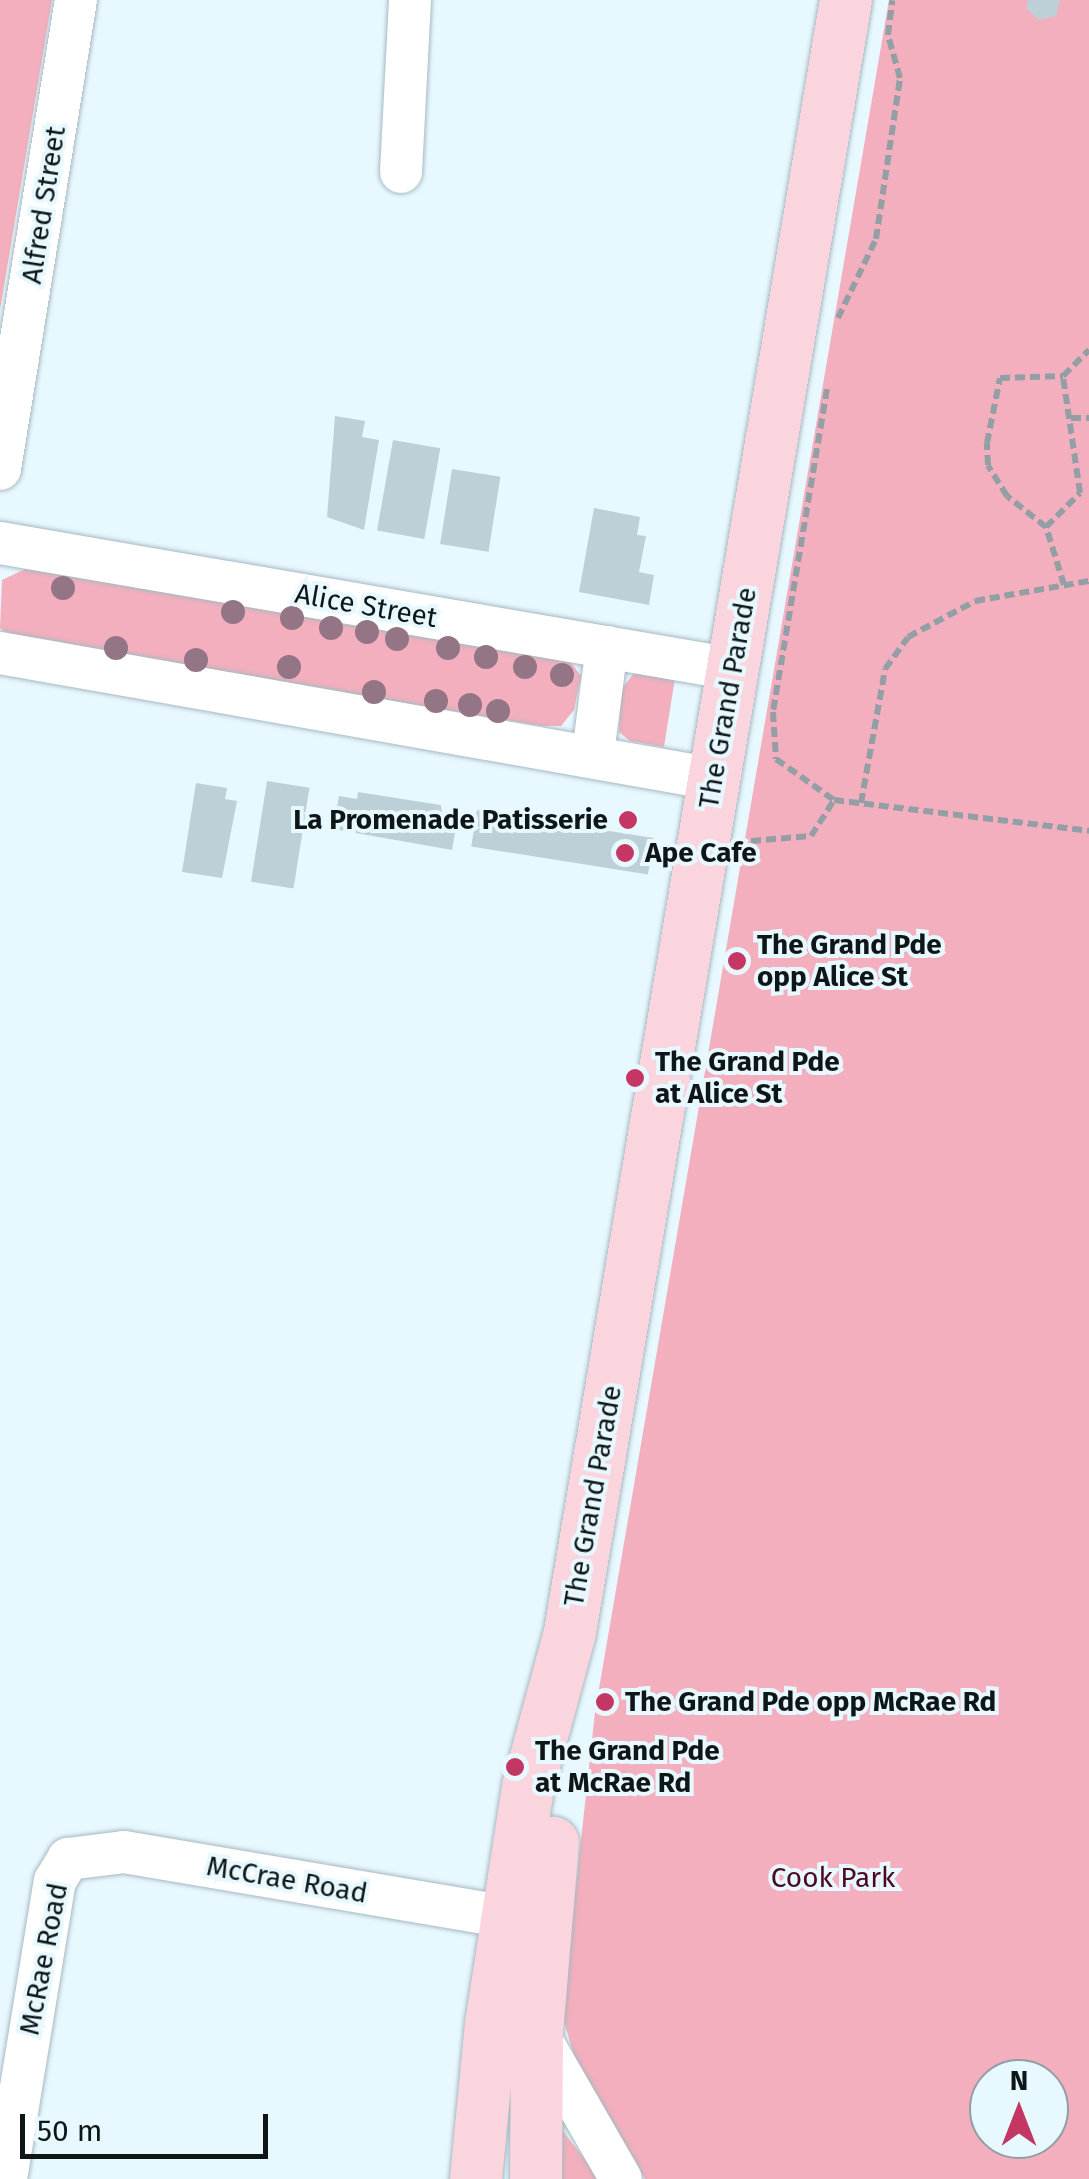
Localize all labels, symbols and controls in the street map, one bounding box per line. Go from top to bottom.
street label: Alfred Street [15,124,73,286]
street label: Alice Street [292,577,440,635]
street label: The Grand Parade [692,585,764,811]
place label: La Promenade Patisserie [293,803,608,837]
marker: La Promenade Patisserie [617,809,639,831]
place label: Ape Cafe [645,836,757,870]
marker: Ape Cafe [614,842,636,864]
place label: The Grand Pde opp Alice St [757,928,942,994]
marker: The Grand Pde opp Alice St [726,950,748,972]
place label: The Grand Pde at Alice St [655,1045,840,1111]
marker: The Grand Pde at Alice St [624,1067,646,1089]
street label: The Grand Parade [557,1383,629,1609]
place label: The Grand Pde opp McRae Rd [625,1685,996,1719]
marker: The Grand Pde opp McRae Rd [594,1691,616,1713]
place label: The Grand Pde at McRae Rd [535,1734,720,1800]
marker: The Grand Pde at McRae Rd [504,1756,526,1778]
street label: McCrae Road [204,1849,370,1911]
park label: Cook Park [771,1861,895,1895]
street label: McRae Road [13,1880,75,2038]
north arrow [969,2059,1069,2159]
text: N [1010,2064,1028,2097]
scale bar [25,2094,272,2156]
text: 50 m [37,2113,102,2149]

